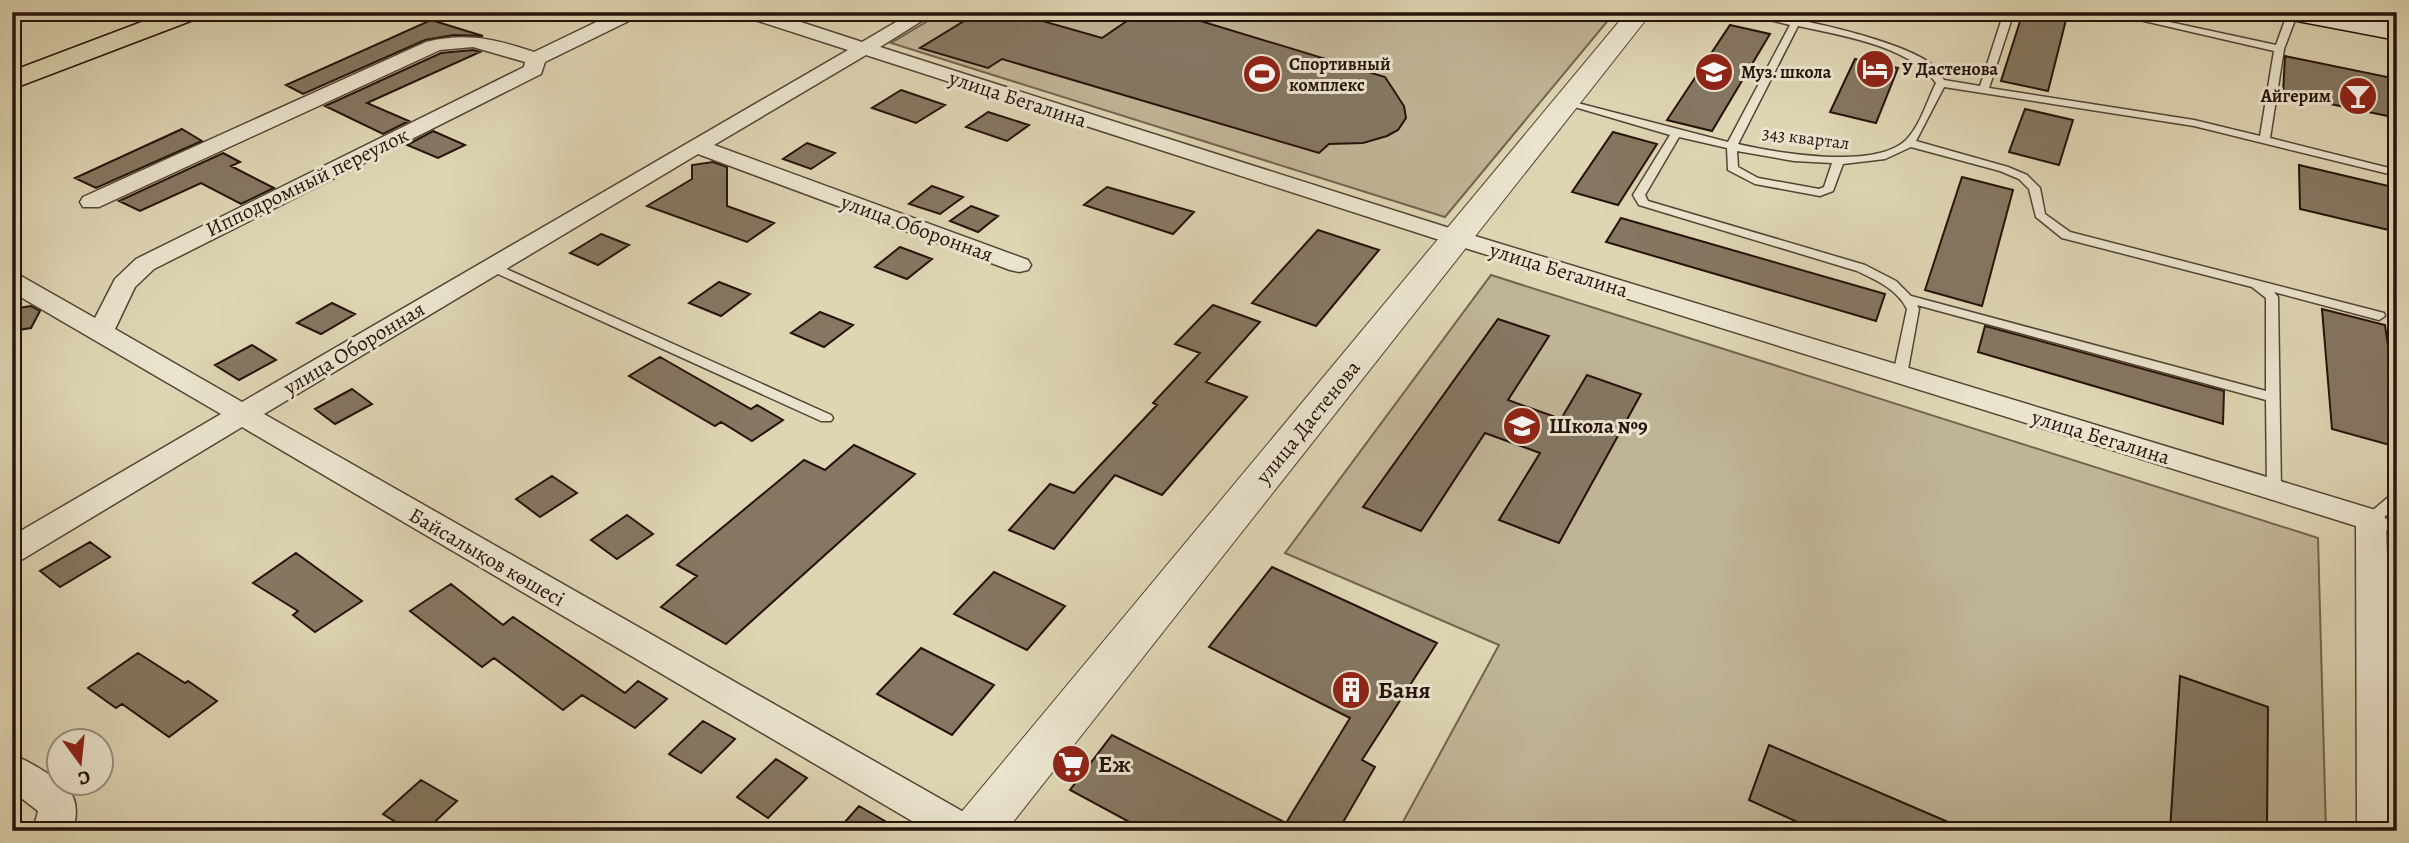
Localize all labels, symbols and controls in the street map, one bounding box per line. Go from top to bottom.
hotel icon: У Дастенова [1854,48,1896,90]
school or university icon: Муз. школа [1693,51,1735,93]
place label: Спортивный комплекс [1289,52,1391,97]
sports icon: Спортивный комплекс [1241,53,1283,95]
place label: У Дастенова [1902,57,1999,81]
place label: Муз. школа [1741,60,1832,84]
street label: улица Бегалина [945,63,1091,134]
bar icon: Айгерим [2337,75,2379,117]
place label: Айгерим [2260,84,2331,108]
street label: Ипподромный переулок [201,121,413,243]
street label: 343 квартал [1761,121,1851,155]
street label: улица Оборонная [836,187,997,269]
street label: улица Бегалина [1486,235,1632,304]
street label: улица Оборонная [277,295,430,402]
street label: улица Дастенова [1249,354,1367,490]
street label: улица Бегалина [2028,402,2174,471]
school or university icon: Школа №9 [1501,405,1543,447]
place label: Школа №9 [1549,412,1648,440]
street label: Байсалықов көшесі [404,501,570,613]
building icon: Баня [1330,669,1372,711]
place label: Баня [1378,674,1431,706]
north arrow [46,728,116,798]
supermarket icon: Еж [1050,743,1092,785]
place label: Еж [1098,748,1131,780]
text: С [75,763,93,792]

